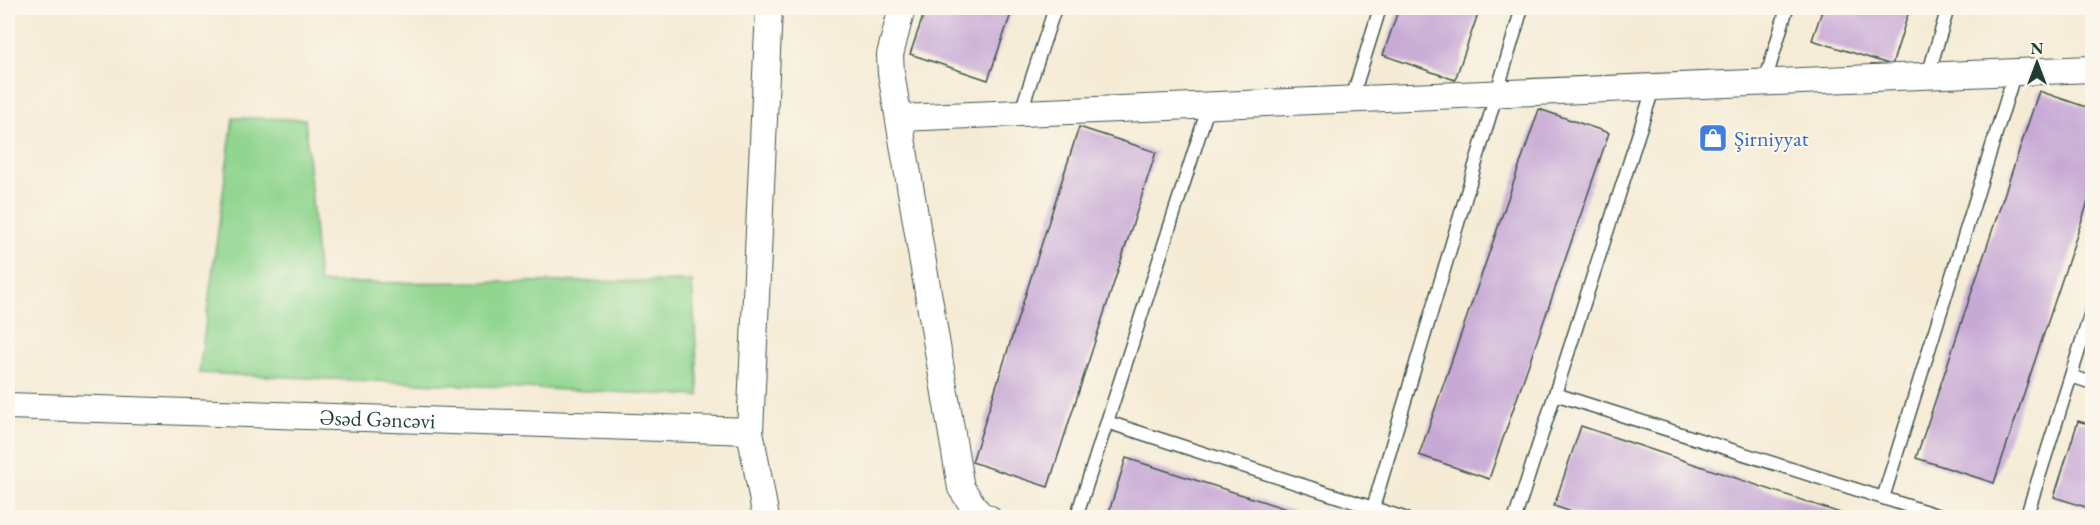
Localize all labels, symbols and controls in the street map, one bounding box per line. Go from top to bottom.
north arrow [2007,33,2067,93]
text: N [2031,38,2044,59]
shop icon: Şirniyyat [1697,122,1729,154]
place label: Şirniyyat [1734,124,1809,153]
street label: Əsəd Gəncəvi [320,402,436,435]

